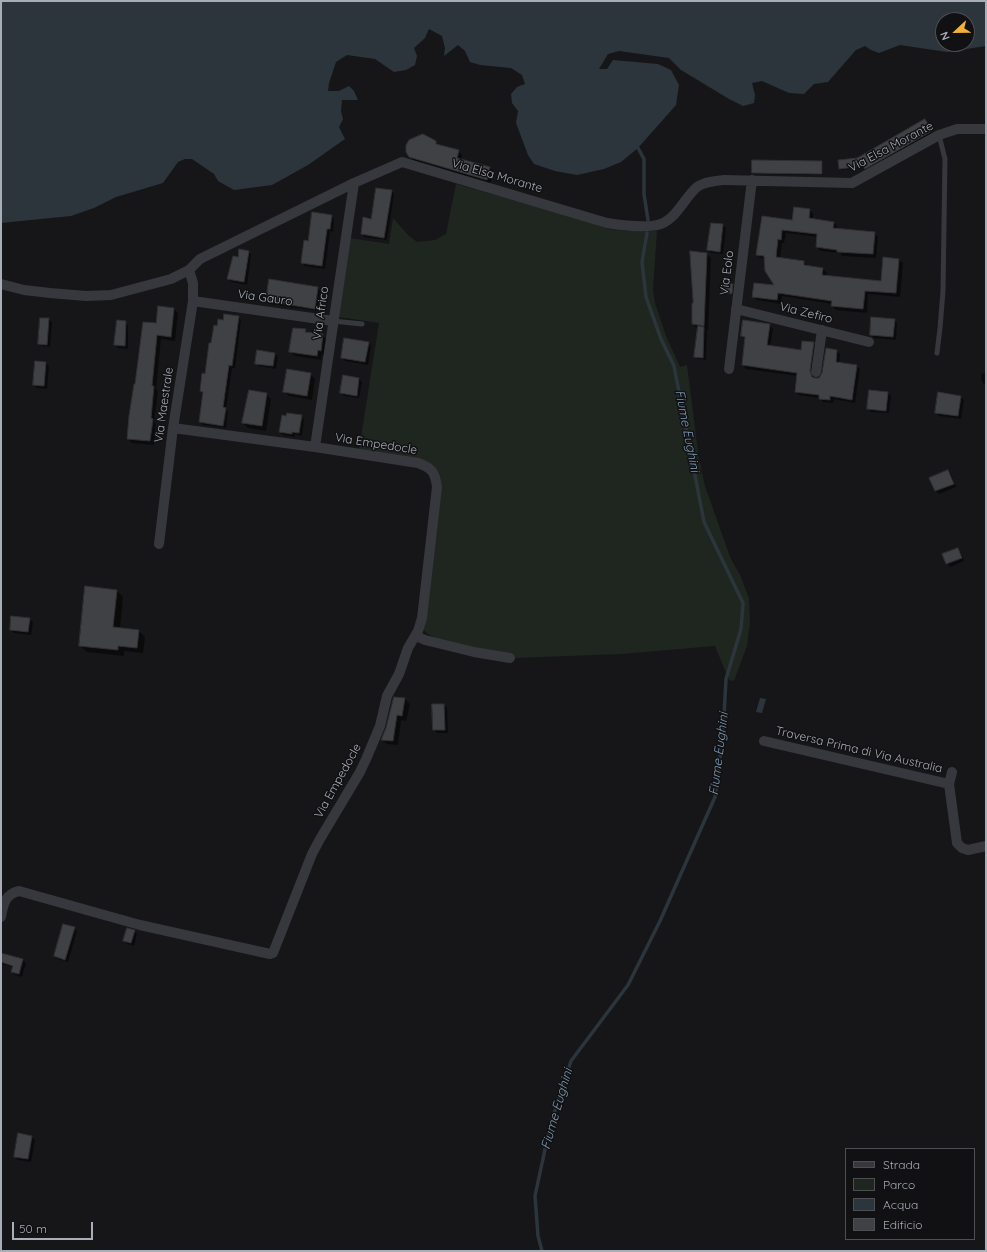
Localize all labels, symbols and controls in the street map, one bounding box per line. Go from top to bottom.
north arrow [935,12,975,52]
text: N [937,30,953,42]
street label: Via Elsa Morante [846,119,936,175]
street label: Via Elsa Morante [450,156,544,196]
street label: Via Eolo [717,250,737,296]
street label: Via Africo [310,285,332,341]
street label: Via Gauro [237,287,293,309]
street label: Via Zefiro [778,299,834,327]
street label: Via Maestrale [152,366,176,444]
water label: Fiume Eughini [671,389,703,473]
street label: Via Empedocle [334,430,418,458]
water label: Fiume Eughini [706,712,732,796]
street label: Traversa Prima di Via Australia [774,724,944,776]
street label: Via Empedocle [312,741,364,821]
water label: Fiume Eughini [538,1067,576,1151]
legend [845,1148,975,1240]
text: Strada [883,1157,920,1172]
text: Parco [883,1177,915,1192]
text: Acqua [883,1197,918,1212]
scale bar [14,1214,95,1240]
text: Edificio [883,1217,923,1232]
text: 50 m [19,1221,47,1236]

